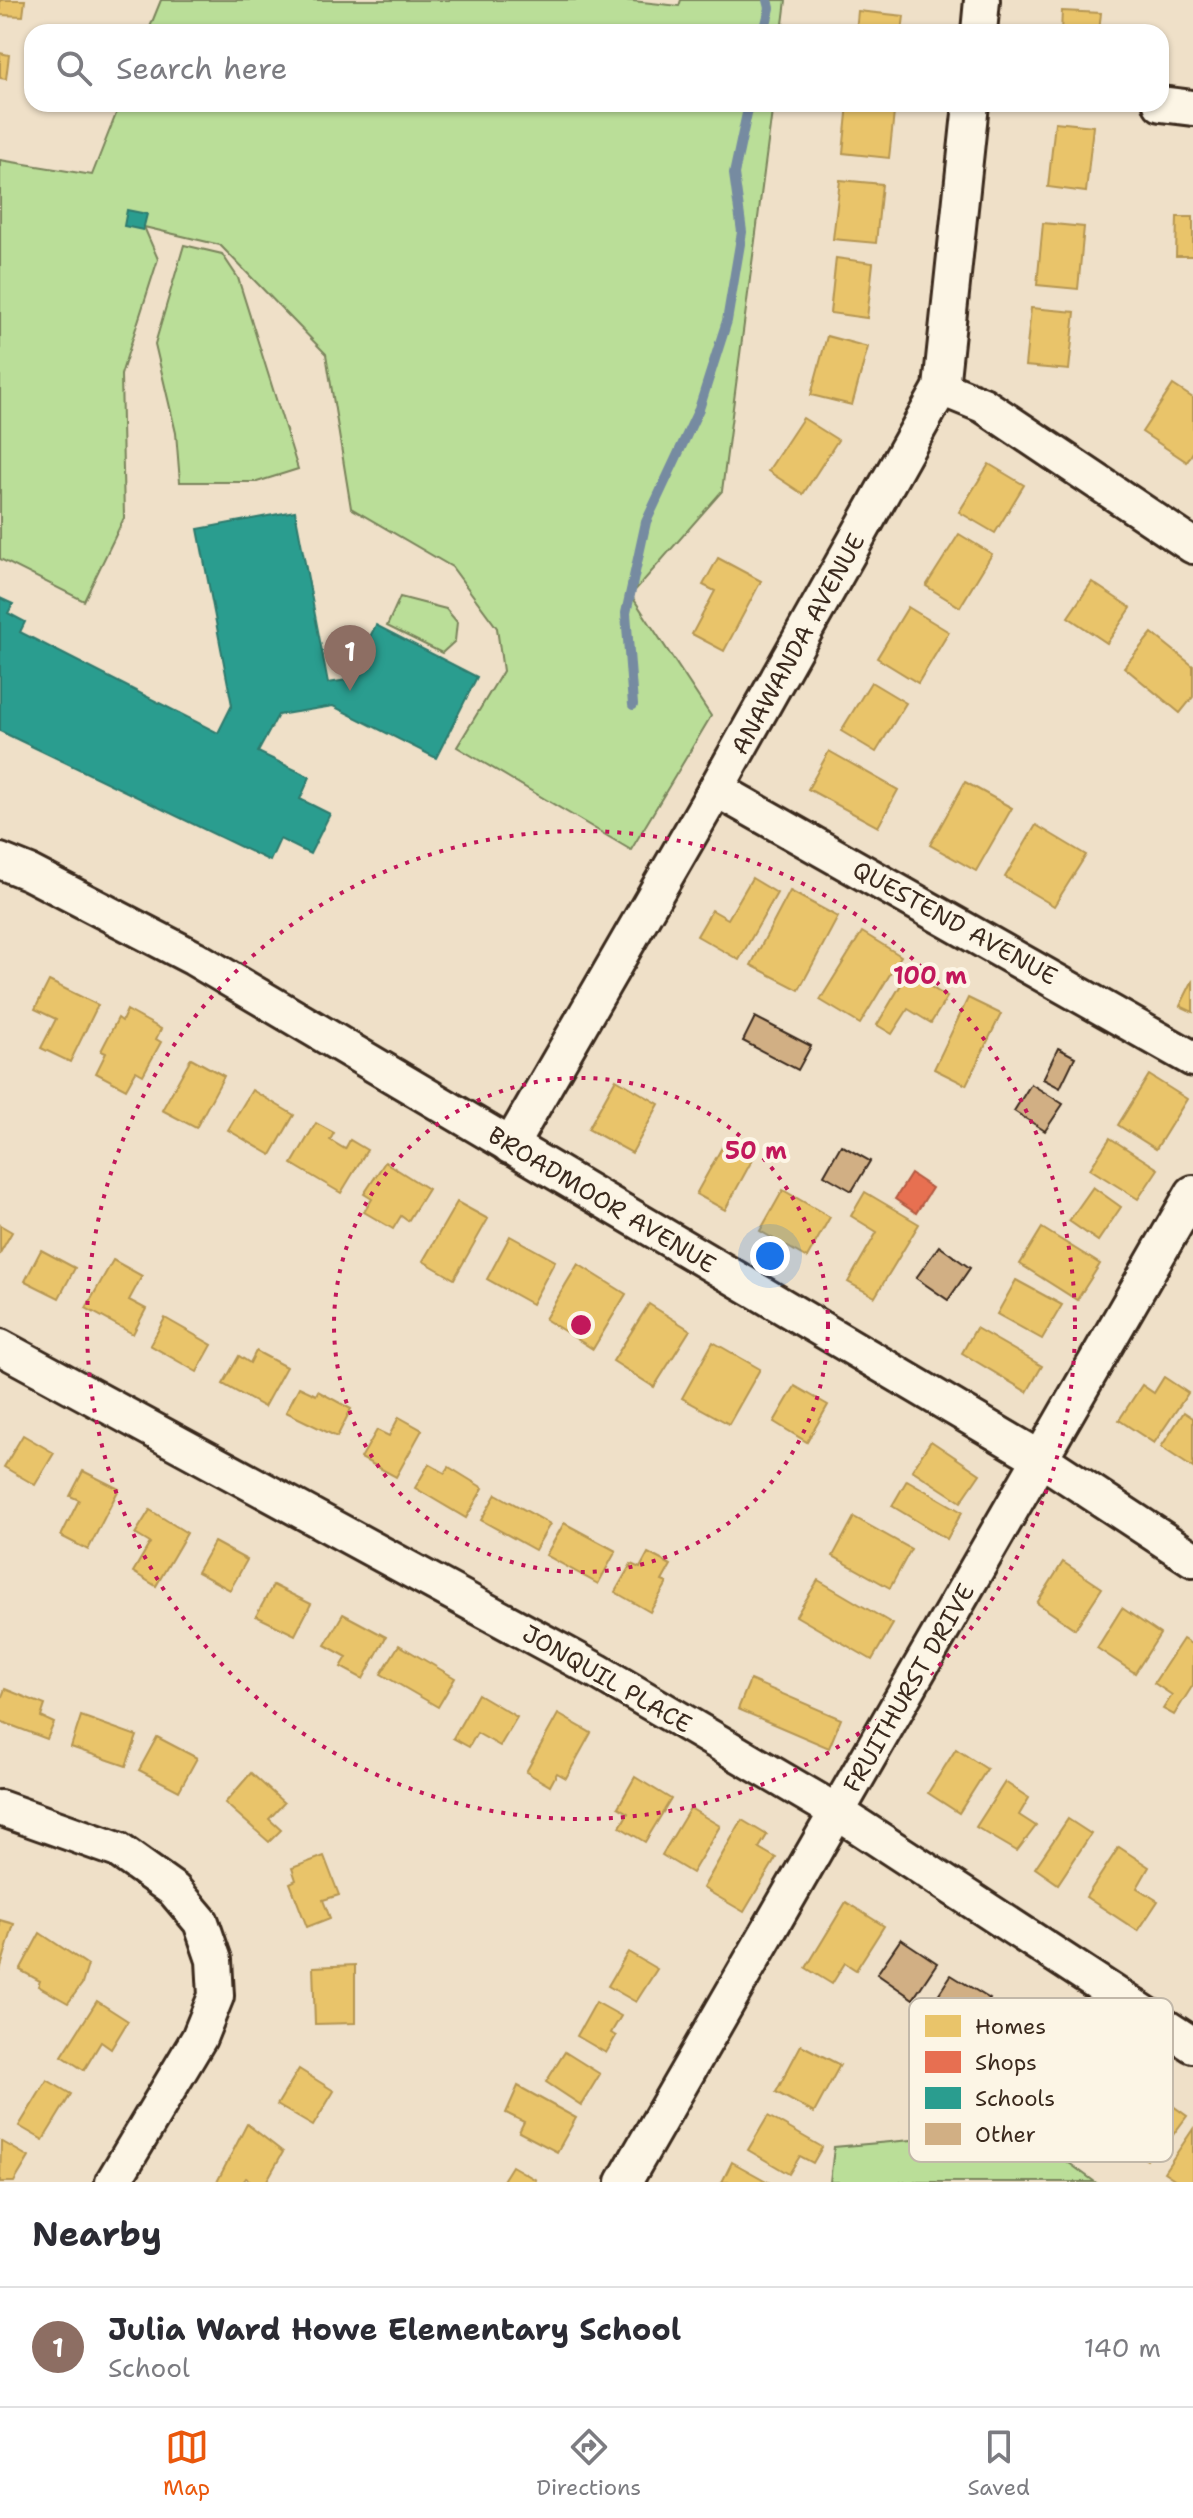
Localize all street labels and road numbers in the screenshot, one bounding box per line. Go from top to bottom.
street label: ANAWANDA AVENUE [724,528,872,760]
street label: QUESTEND AVENUE [847,853,1063,993]
street label: BROADMOOR AVENUE [482,1119,722,1281]
street label: FRUITHURST DRIVE [836,1578,982,1798]
street label: JONQUIL PLACE [516,1618,698,1740]

